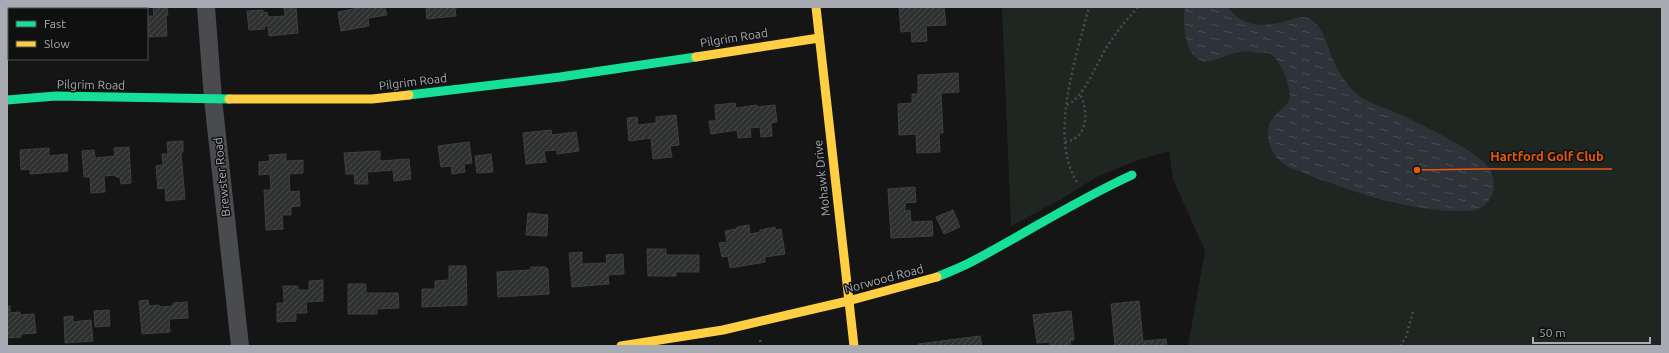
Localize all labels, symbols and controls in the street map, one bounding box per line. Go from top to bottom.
legend [8,8,148,60]
text: Fast [44,17,66,30]
street label: Pilgrim Road [699,26,769,49]
text: Slow [44,37,70,50]
street label: Pilgrim Road [378,71,448,92]
street label: Pilgrim Road [57,77,125,92]
street label: Brewster Road [211,137,232,217]
street label: Mohawk Drive [811,139,832,217]
callout: Hartford Golf Club [1482,144,1612,169]
text: Hartford Golf Club [1490,149,1604,163]
street label: Norwood Road [843,262,925,295]
scale bar [1533,319,1650,345]
text: 50 m [1539,326,1566,339]

